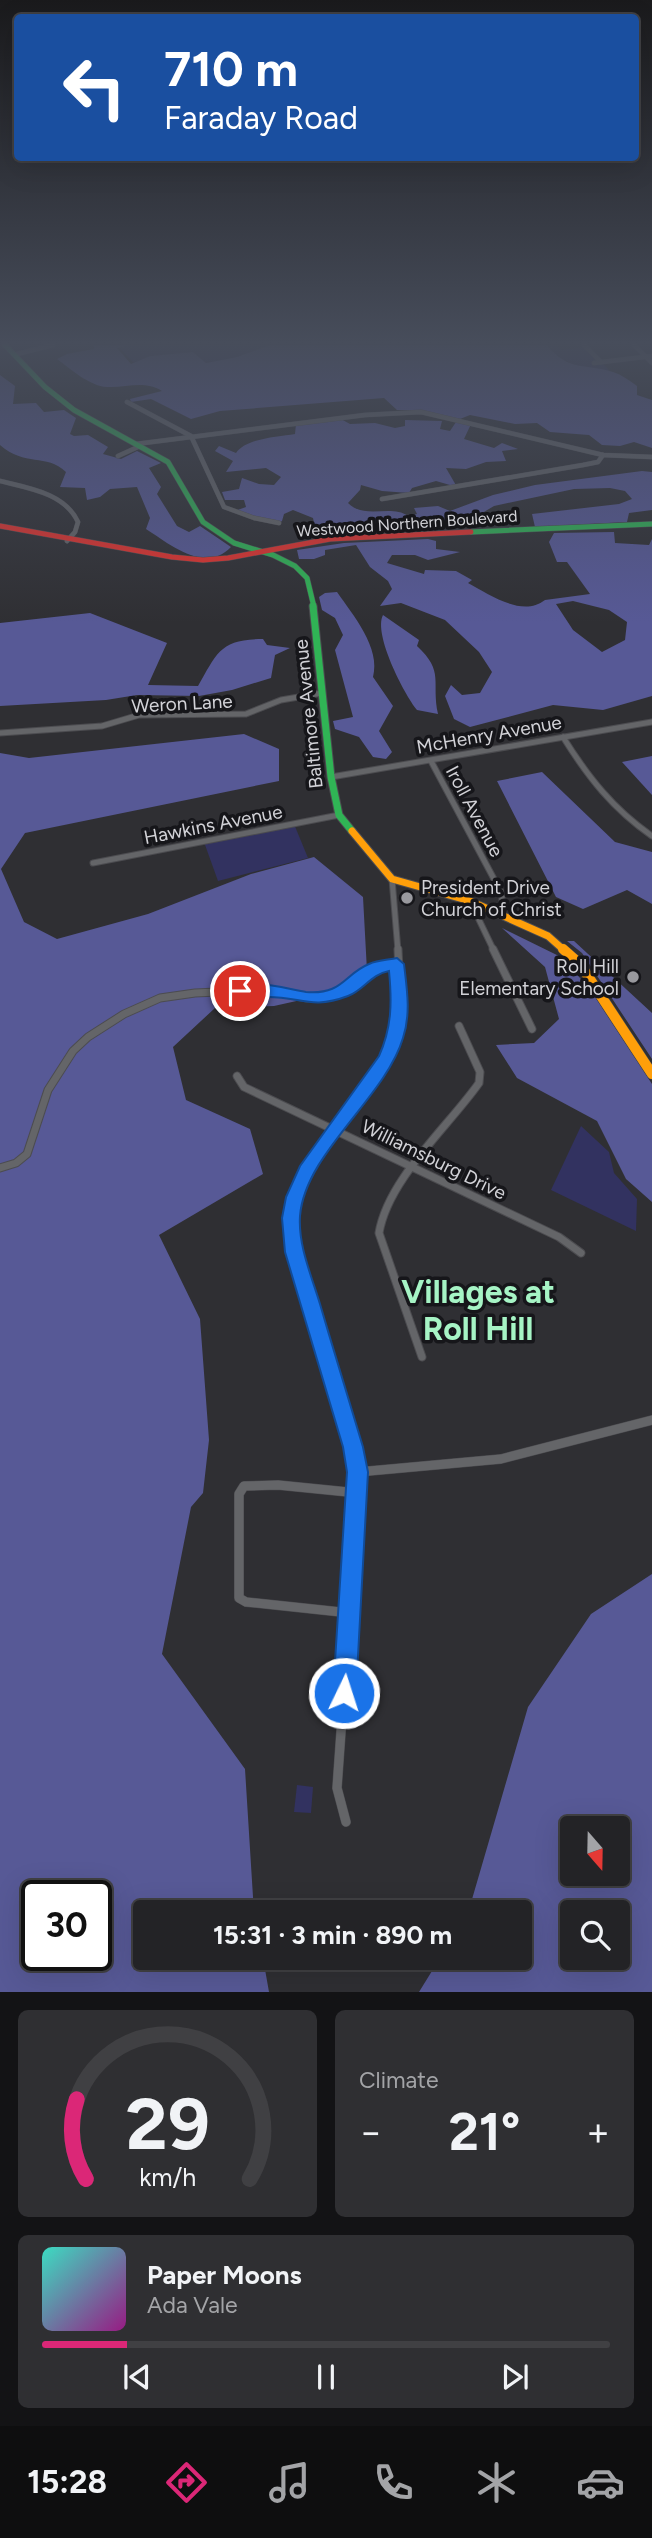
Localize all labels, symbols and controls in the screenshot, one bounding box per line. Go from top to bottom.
text: 710 m [164,39,298,98]
icon: left [49,42,140,133]
text: Faraday Road [164,99,358,137]
street label: Westwood Northern Boulevard [296,506,518,541]
street label: Baltimore Avenue [289,638,328,790]
street label: Weron Lane [131,689,233,718]
street label: McHenry Avenue [415,710,563,759]
street label: Iroll Avenue [441,762,508,861]
street label: Hawkins Avenue [142,800,284,849]
place label: President Drive Church of Christ [421,876,562,921]
marker: President Drive Church of Christ [399,890,415,906]
place label: Roll Hill Elementary School [459,955,619,1000]
pin [210,961,270,1021]
marker: Roll Hill Elementary School [625,969,641,985]
icon: arrive [221,972,259,1010]
street label: Williamsburg Drive [358,1114,510,1204]
district label: Villages at Roll Hill [401,1273,555,1348]
position arrow [307,1656,381,1730]
north arrow [560,1816,630,1886]
map controls [560,1816,630,1970]
speed limit sign: 30 [21,1880,112,1971]
button: search [560,1900,630,1970]
text: 15:31 · 3 min · 890 m [213,1919,452,1951]
text: Climate [359,2066,438,2094]
text: 29 [125,2081,210,2168]
text: 21° [449,2101,520,2163]
text: − [359,2109,383,2155]
text: + [586,2109,610,2155]
text: km/h [139,2162,196,2192]
text: Paper Moons [147,2259,302,2291]
text: Ada Vale [147,2291,238,2319]
icon: previous [118,2358,156,2396]
icon: pause [307,2358,345,2396]
icon: next [496,2358,534,2396]
icon: directions [162,2458,211,2507]
icon: music [265,2458,314,2507]
icon: phone [369,2458,418,2507]
icon: climate [472,2458,521,2507]
icon: car [576,2458,625,2507]
text: 15:28 [27,2463,107,2501]

